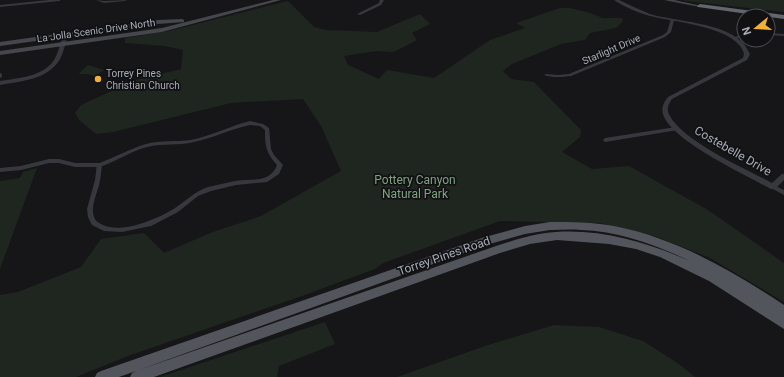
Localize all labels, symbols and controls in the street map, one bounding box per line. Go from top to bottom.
north arrow [736,8,776,48]
street label: La Jolla Scenic Drive North [36,17,156,44]
text: N [740,25,754,37]
street label: Starlight Drive [580,32,642,67]
place label: Torrey Pines Christian Church [106,68,180,91]
marker: Torrey Pines Christian Church [93,74,103,84]
street label: Costebelle Drive [692,123,774,179]
park label: Pottery Canyon Natural Park [374,173,456,201]
street label: Torrey Pines Road [396,234,492,278]

